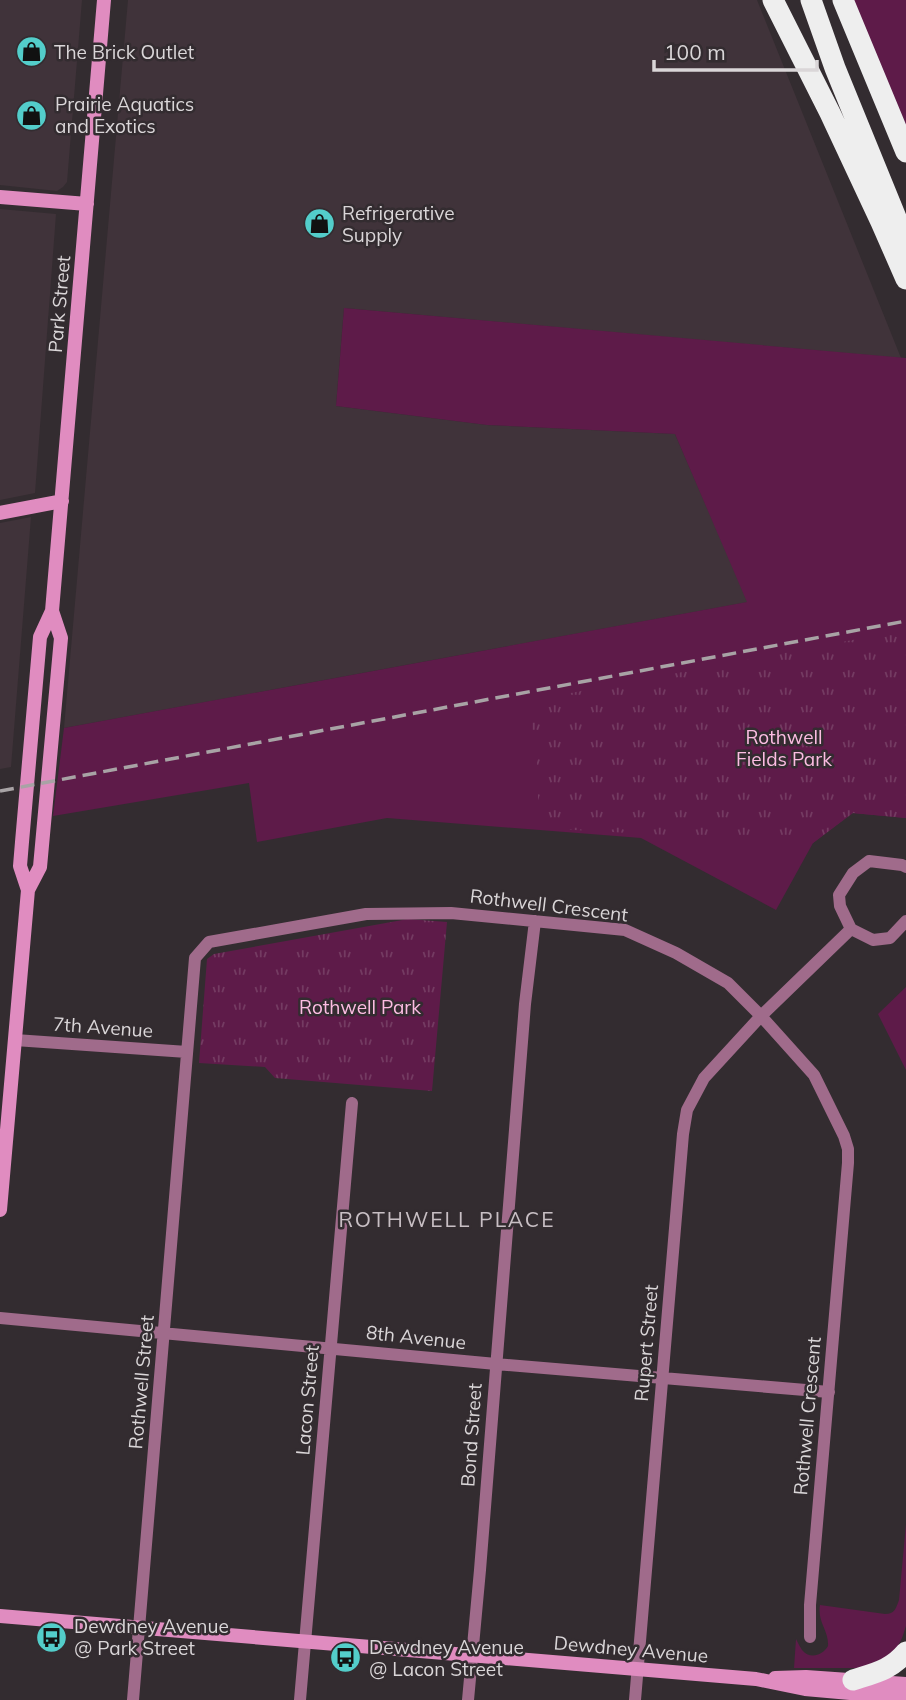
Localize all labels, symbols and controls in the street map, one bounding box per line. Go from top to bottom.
scale bar [654,28,817,72]
shop icon: The Brick Outlet [14,35,48,69]
text: 100 m [664,39,726,65]
place label: The Brick Outlet [54,40,195,64]
place label: Prairie Aquatics and Exotics [55,92,194,138]
shop icon: Prairie Aquatics and Exotics [15,98,49,132]
place label: Refrigerative Supply [342,201,455,247]
shop icon: Refrigerative Supply [302,207,336,241]
street label: Park Street [43,254,75,354]
park label: Rothwell Fields Park [736,725,832,771]
street label: Rothwell Crescent [469,883,630,927]
park label: Rothwell Park [299,995,421,1019]
street label: 7th Avenue [52,1012,154,1042]
district label: ROTHWELL PLACE [338,1206,556,1232]
street label: Rupert Street [629,1283,663,1403]
street label: Rothwell Street [123,1314,159,1450]
street label: 8th Avenue [365,1320,467,1354]
street label: Rothwell Crescent [788,1335,826,1496]
street label: Lacon Street [290,1344,324,1456]
street label: Bond Street [455,1382,487,1488]
place label: Dewdney Avenue @ Park Street [74,1614,229,1660]
bus stop icon: Dewdney Avenue @ Park Street [34,1620,68,1654]
street label: Dewdney Avenue [553,1630,709,1668]
place label: Dewdney Avenue @ Lacon Street [369,1635,524,1681]
bus stop icon: Dewdney Avenue @ Lacon Street [329,1641,363,1675]

